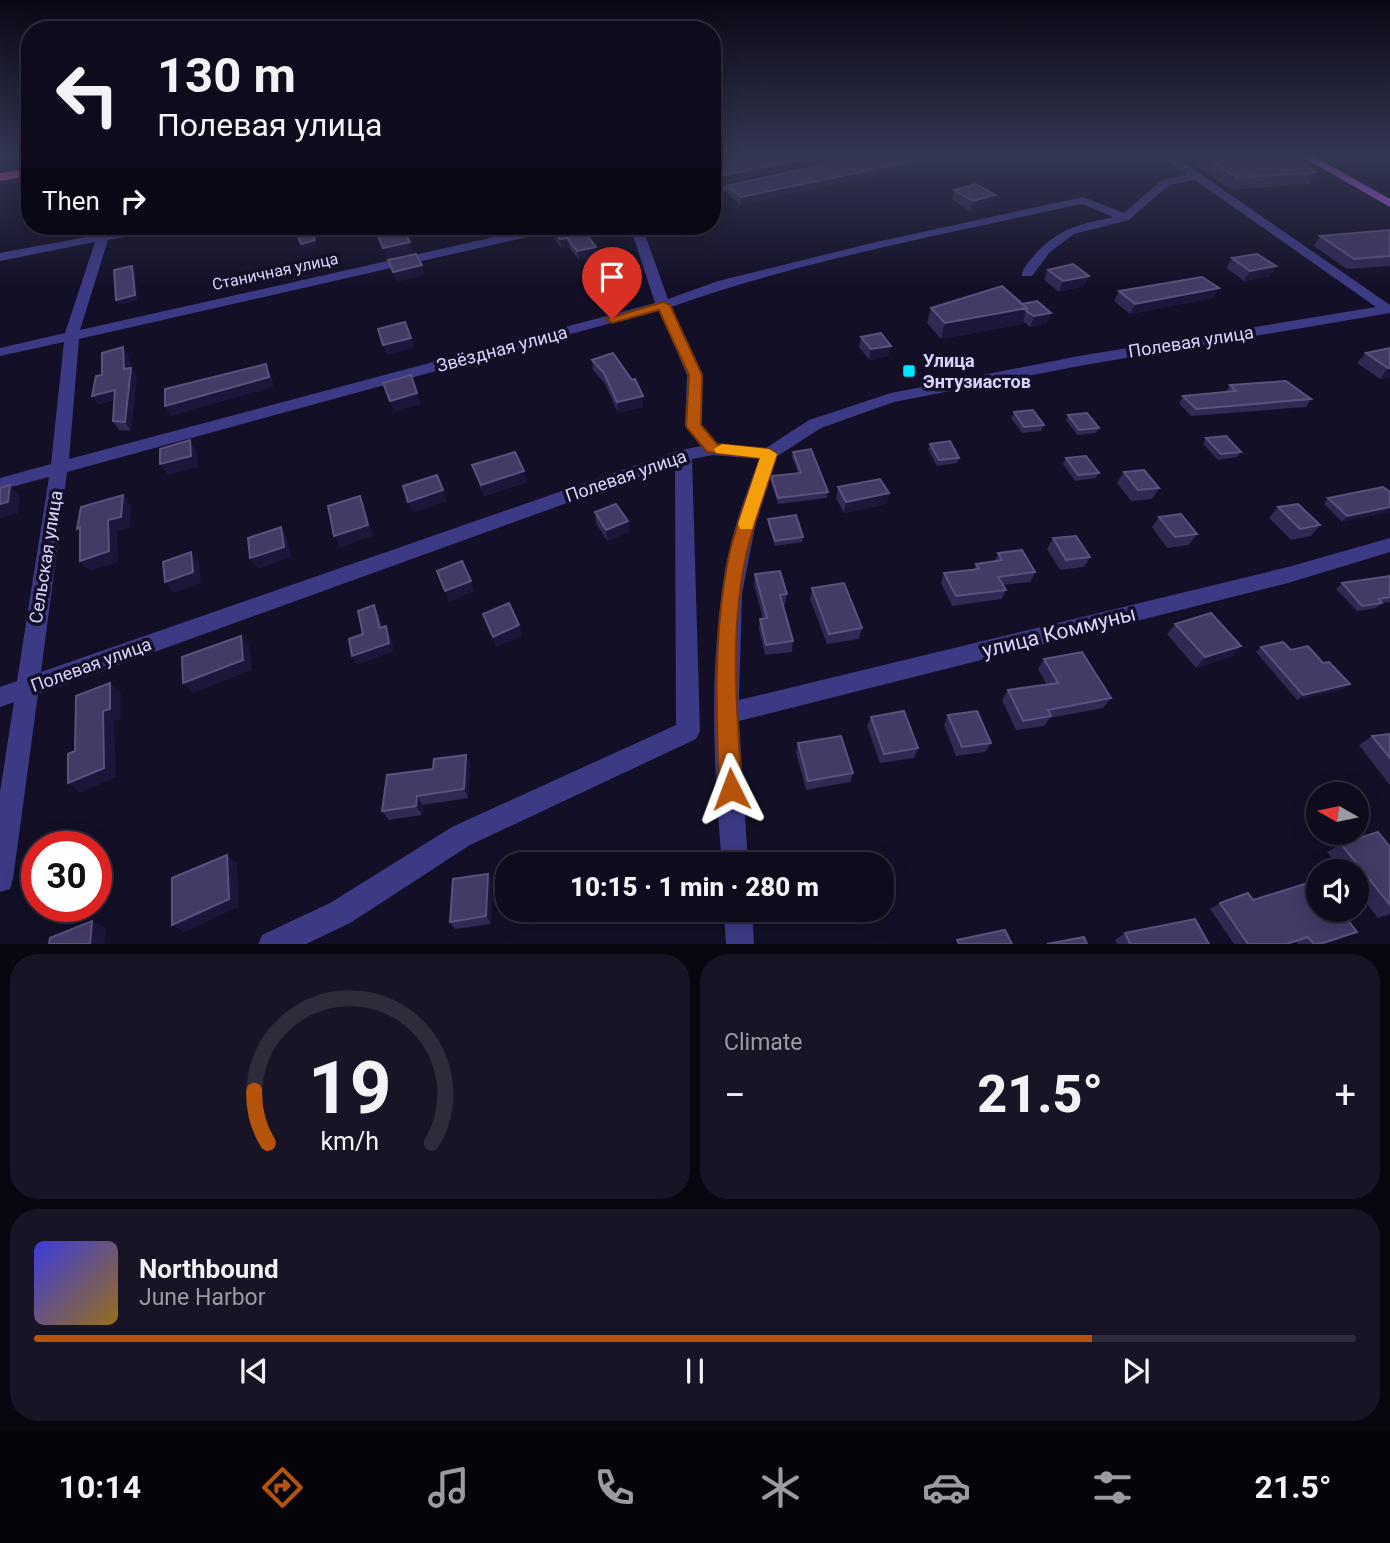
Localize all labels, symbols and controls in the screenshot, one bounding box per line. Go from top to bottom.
text: 130 m [157,47,296,104]
icon: left [42,49,133,140]
text: Полевая улица [157,106,382,144]
icon: right [114,182,152,220]
text: Then [42,186,100,216]
pin [582,247,642,319]
street label: Станичная улица [210,249,340,294]
icon: arrive [593,258,631,296]
street label: Звёздная улица [434,321,570,376]
street label: Полевая улица [1127,321,1255,362]
place label: Улица Энтузиастов [923,350,1031,392]
marker: Улица Энтузиастов [901,363,917,379]
street label: Полевая улица [562,445,689,506]
street label: Сельская улица [25,489,66,625]
street label: улица Коммуны [980,601,1138,663]
street label: Полевая улица [28,633,154,696]
position arrow [694,752,768,826]
north arrow [1306,782,1368,845]
map controls [1306,782,1369,922]
speed limit sign: 30 [21,831,112,922]
button: sound [1306,859,1369,922]
text: 10:15 · 1 min · 280 m [570,872,819,902]
text: Climate [724,1029,803,1056]
text: 19 [308,1045,392,1131]
text: 21.5° [977,1064,1103,1125]
text: − [724,1073,746,1117]
text: + [1334,1073,1356,1117]
text: km/h [321,1126,379,1155]
text: Northbound [139,1254,279,1284]
text: June Harbor [139,1284,266,1311]
icon: previous [235,1352,273,1390]
icon: pause [676,1352,714,1390]
icon: next [1117,1352,1155,1390]
icon: directions [258,1463,307,1512]
icon: music [424,1463,473,1512]
icon: phone [590,1463,639,1512]
icon: climate [756,1463,805,1512]
icon: car [922,1463,971,1512]
icon: filters [1088,1463,1137,1512]
text: 10:14 [59,1468,141,1506]
text: 21.5° [1255,1468,1331,1506]

